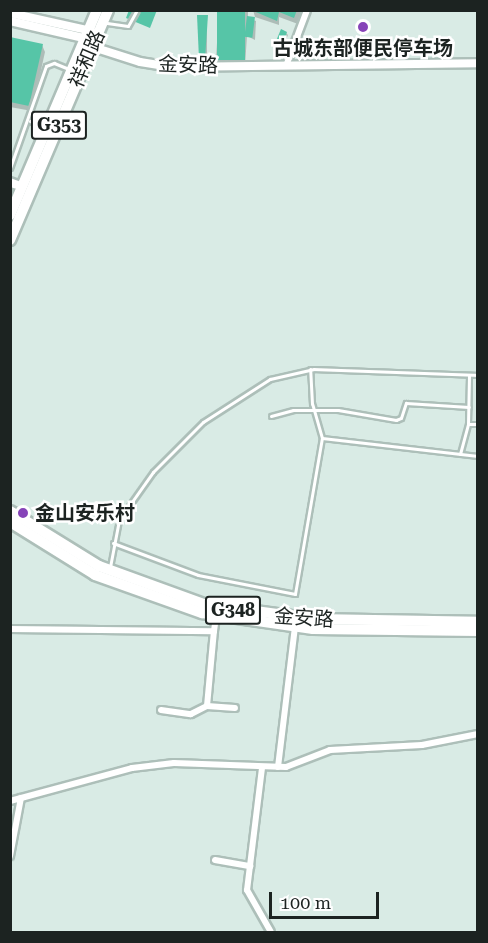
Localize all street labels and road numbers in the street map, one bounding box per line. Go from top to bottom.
street label: 祥和路 [64,27,110,91]
street label: 金安路 [158,52,218,78]
road number: G353 [31,110,88,140]
road number: G348 [204,595,262,625]
street label: 金安路 [273,604,335,632]

